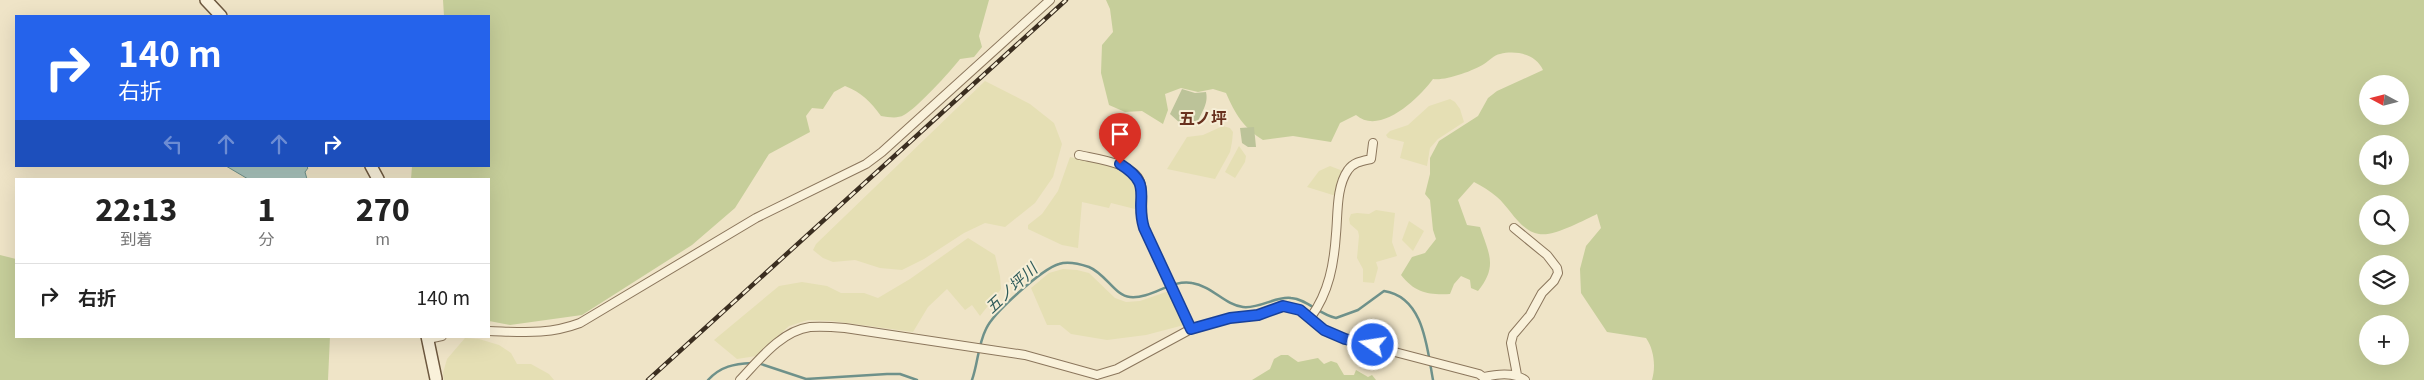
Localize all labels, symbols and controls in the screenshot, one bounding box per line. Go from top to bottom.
text: 140 m [118,26,222,77]
icon: right [35,35,100,100]
text: 右折 [118,73,162,105]
north arrow [2359,75,2409,125]
map controls [2359,75,2409,365]
district label: 五ノ坪 [1179,105,1227,129]
pin [1099,113,1141,164]
icon: arrive [1106,120,1134,148]
icon: left [159,130,187,158]
icon: ahead [212,130,240,158]
icon: ahead [265,130,293,158]
icon: right [318,130,346,158]
button: sound [2359,135,2409,185]
text: 22:13 [95,186,177,230]
text: 1 [258,186,276,230]
text: 270 [356,186,410,230]
button: search [2359,195,2409,245]
text: 到着 [120,226,152,250]
text: 分 [259,226,275,250]
text: m [375,226,390,250]
water label: 五ノ坪川 [979,255,1043,318]
button: layers [2359,255,2409,305]
icon: right [35,282,63,310]
text: 右折 [78,283,116,310]
text: 140 m [417,283,470,310]
button: + [2359,315,2409,365]
position arrow [1346,318,1398,370]

